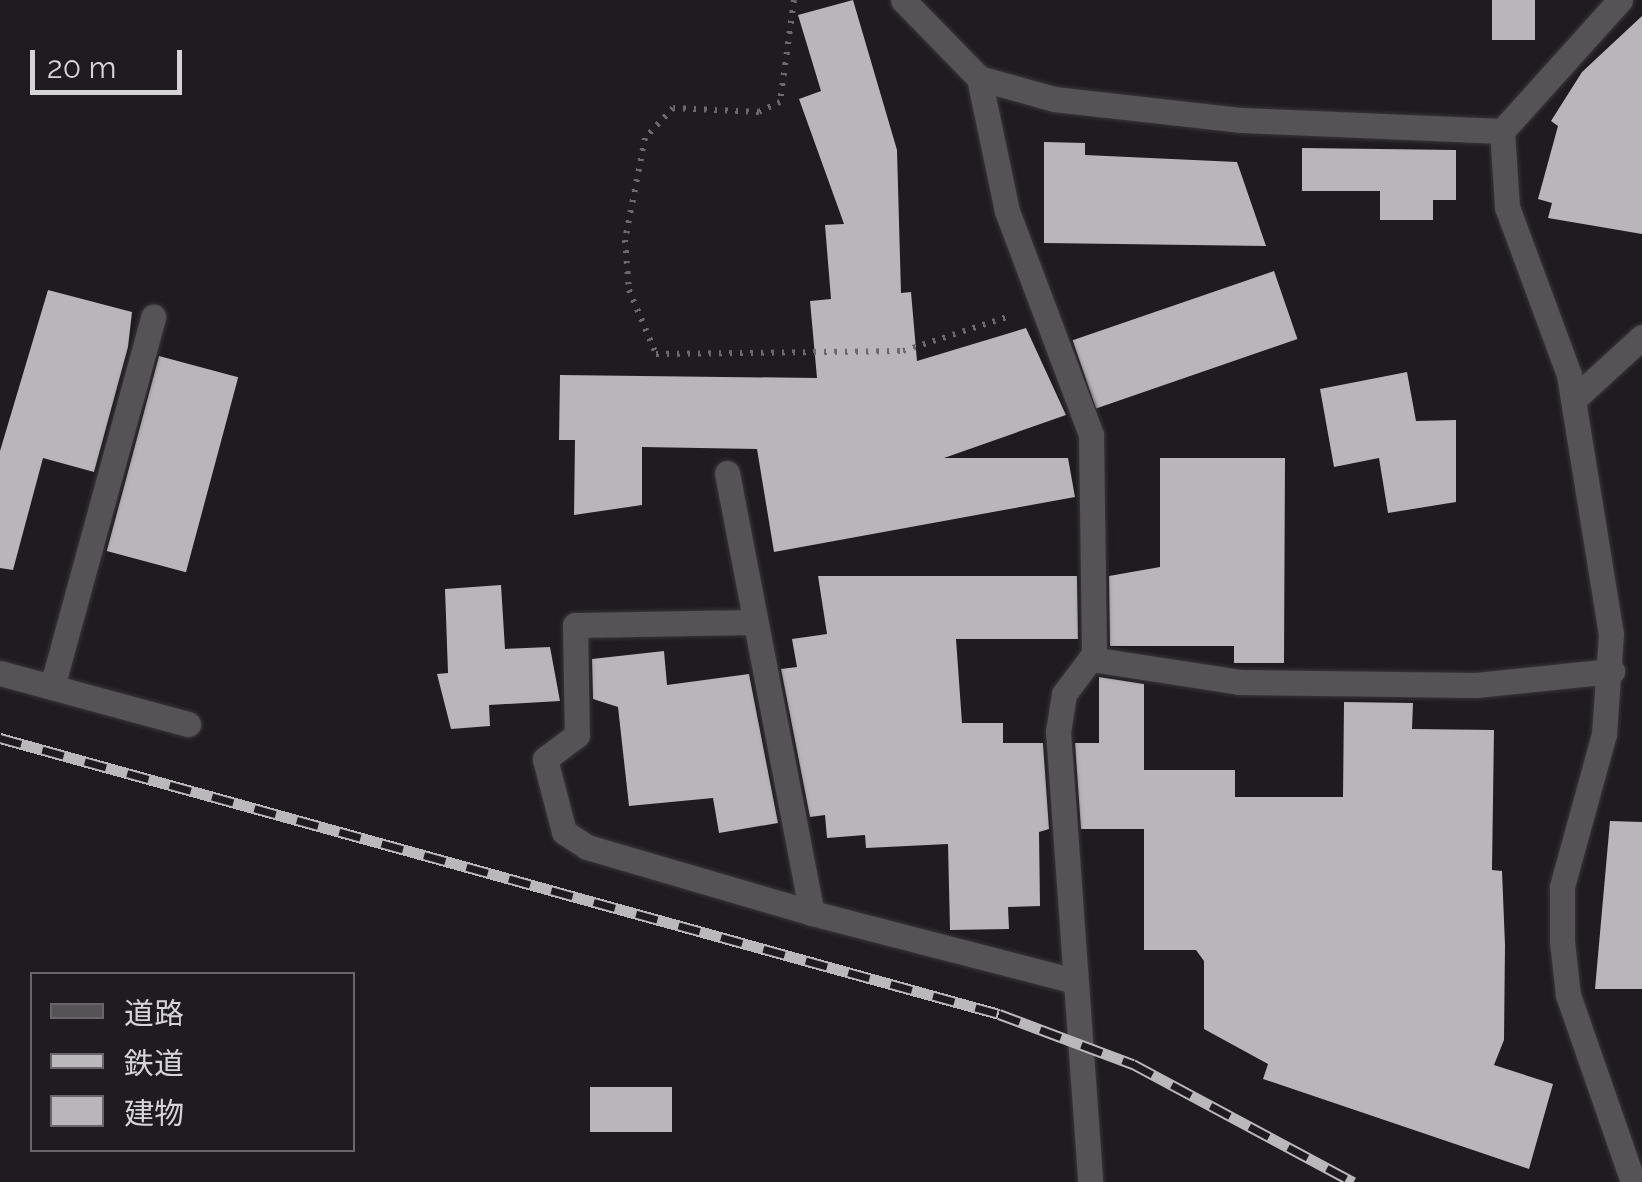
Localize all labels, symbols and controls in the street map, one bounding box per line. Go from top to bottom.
scale bar [35,30,188,92]
text: 20 m [47,50,116,85]
legend [30,972,355,1152]
text: 道路 [124,996,184,1031]
text: 鉄道 [124,1046,184,1081]
text: 建物 [124,1096,184,1131]

